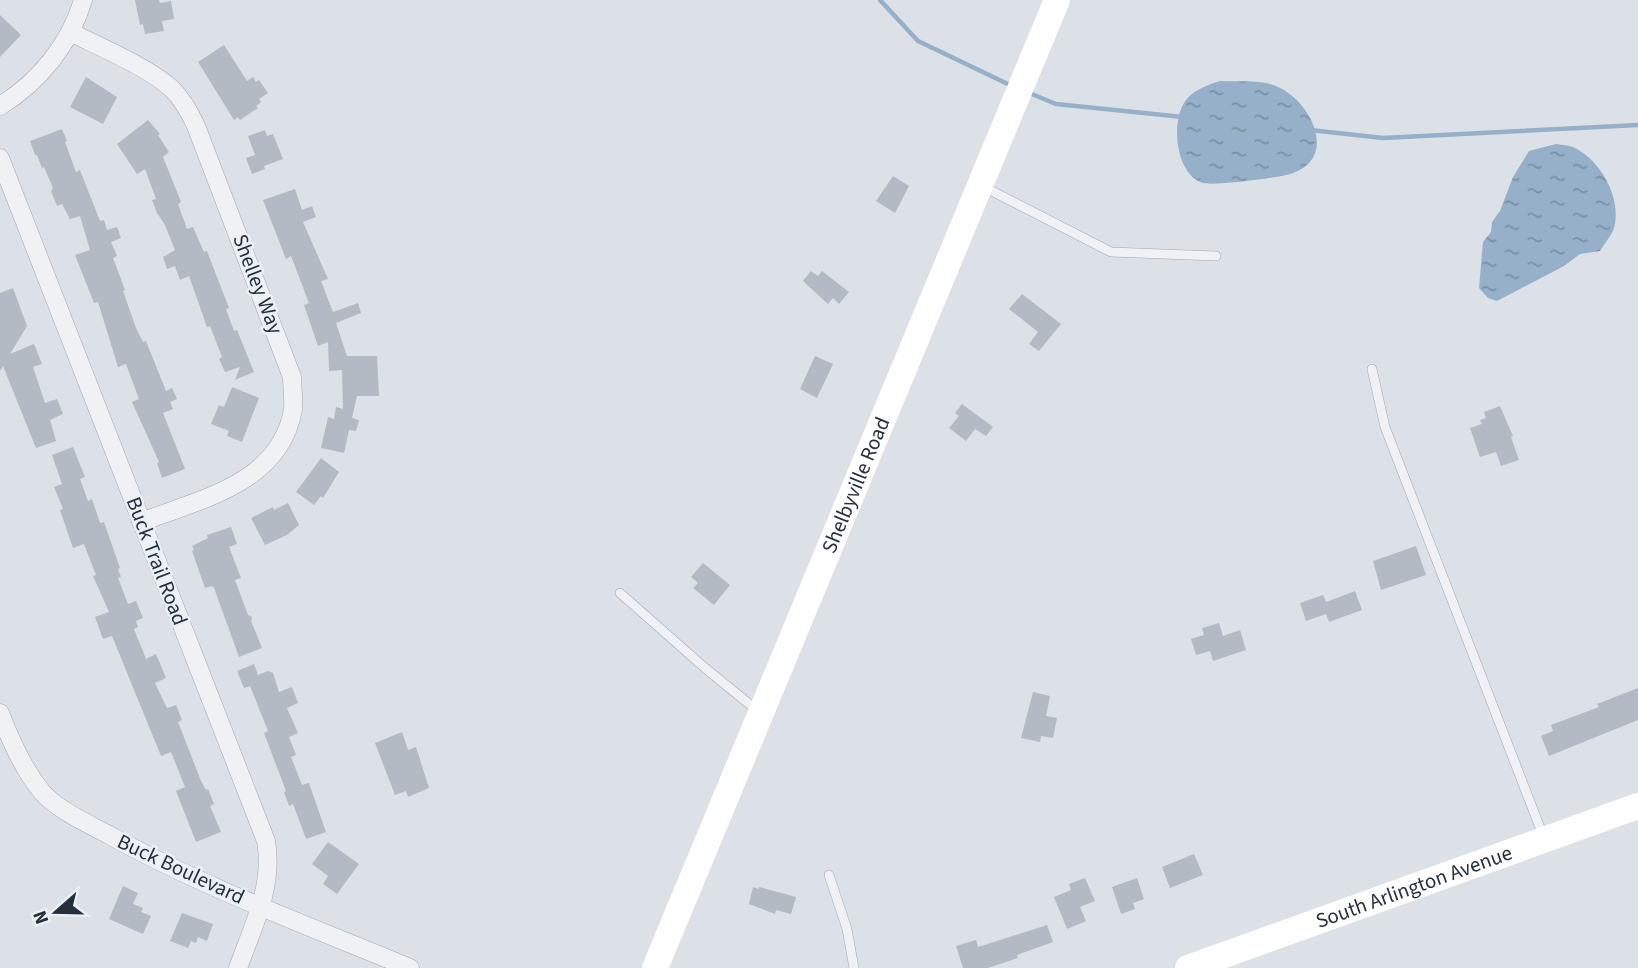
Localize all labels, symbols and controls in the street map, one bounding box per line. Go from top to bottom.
street label: Shelley Way [225,230,291,338]
street label: Shelbyville Road [814,412,897,558]
street label: Buck Trail Road [119,492,195,630]
street label: Buck Boulevard [112,826,250,912]
street label: South Arlington Avenue [1311,838,1516,936]
north arrow [21,877,91,947]
text: N [27,907,56,928]

